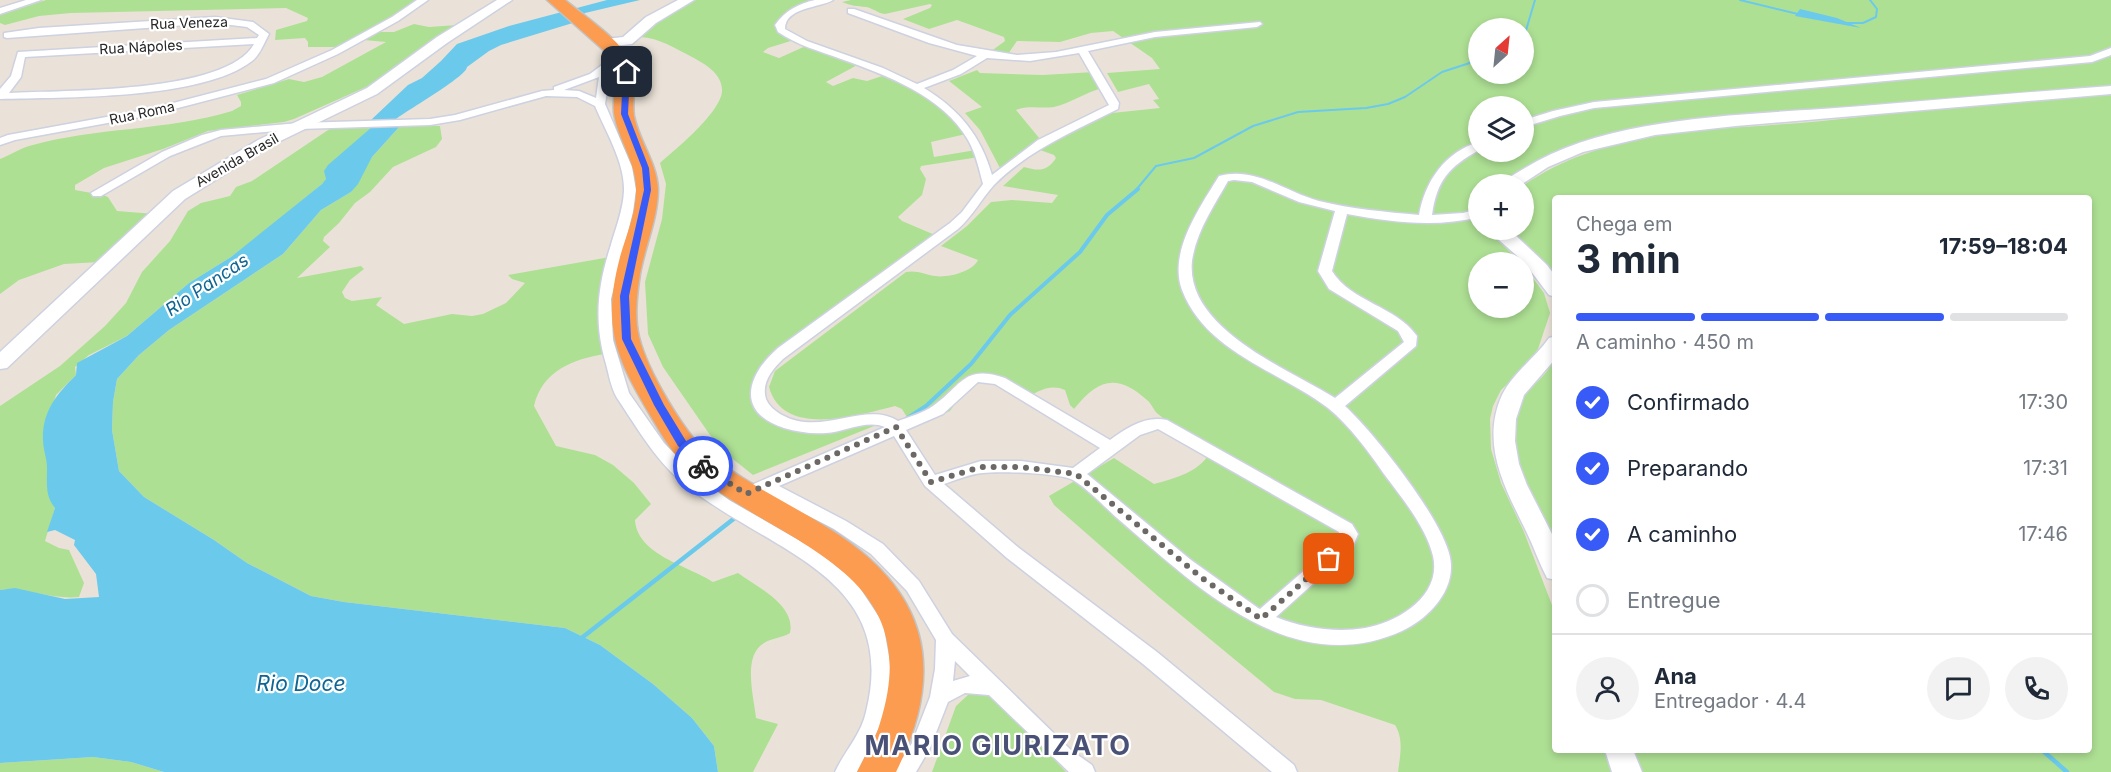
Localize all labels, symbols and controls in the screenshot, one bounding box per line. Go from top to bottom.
street label: Rua Veneza [150,13,228,32]
north arrow [1468,18,1534,84]
map controls [1468,18,1534,318]
street label: Rua Nápoles [99,36,183,57]
pin [601,46,652,97]
icon: home [610,55,643,88]
button: layers [1468,96,1534,162]
street label: Rua Roma [108,97,176,128]
street label: Avenida Brasil [192,129,281,190]
button: + [1468,174,1534,240]
text: Chega em [1576,212,1672,236]
text: 17:59–18:04 [1939,233,2068,259]
text: 3 min [1576,235,1681,282]
water label: Rio Pancas [161,249,252,320]
button: − [1468,252,1534,318]
text: A caminho · 450 m [1576,330,1754,354]
icon: check [1576,386,1609,419]
text: Confirmado [1627,389,1750,415]
text: 17:30 [2018,390,2068,414]
courier [673,436,733,496]
icon: bike [687,450,720,483]
icon: check [1576,452,1609,485]
text: Preparando [1627,455,1748,481]
text: 17:31 [2023,456,2068,480]
icon: check [1576,518,1609,551]
text: A caminho [1627,521,1737,547]
text: 17:46 [2018,522,2068,546]
pin [1303,533,1354,584]
icon: bag [1312,542,1345,575]
text: Entregue [1627,587,1721,613]
button: person [1576,657,1639,720]
button: chat [1927,657,1990,720]
button: phone [2005,657,2068,720]
text: Ana [1654,663,1697,689]
water label: Rio Doce [257,671,345,696]
text: Entregador · 4.4 [1654,689,1806,713]
district label: MARIO GIURIZATO [865,729,1131,762]

